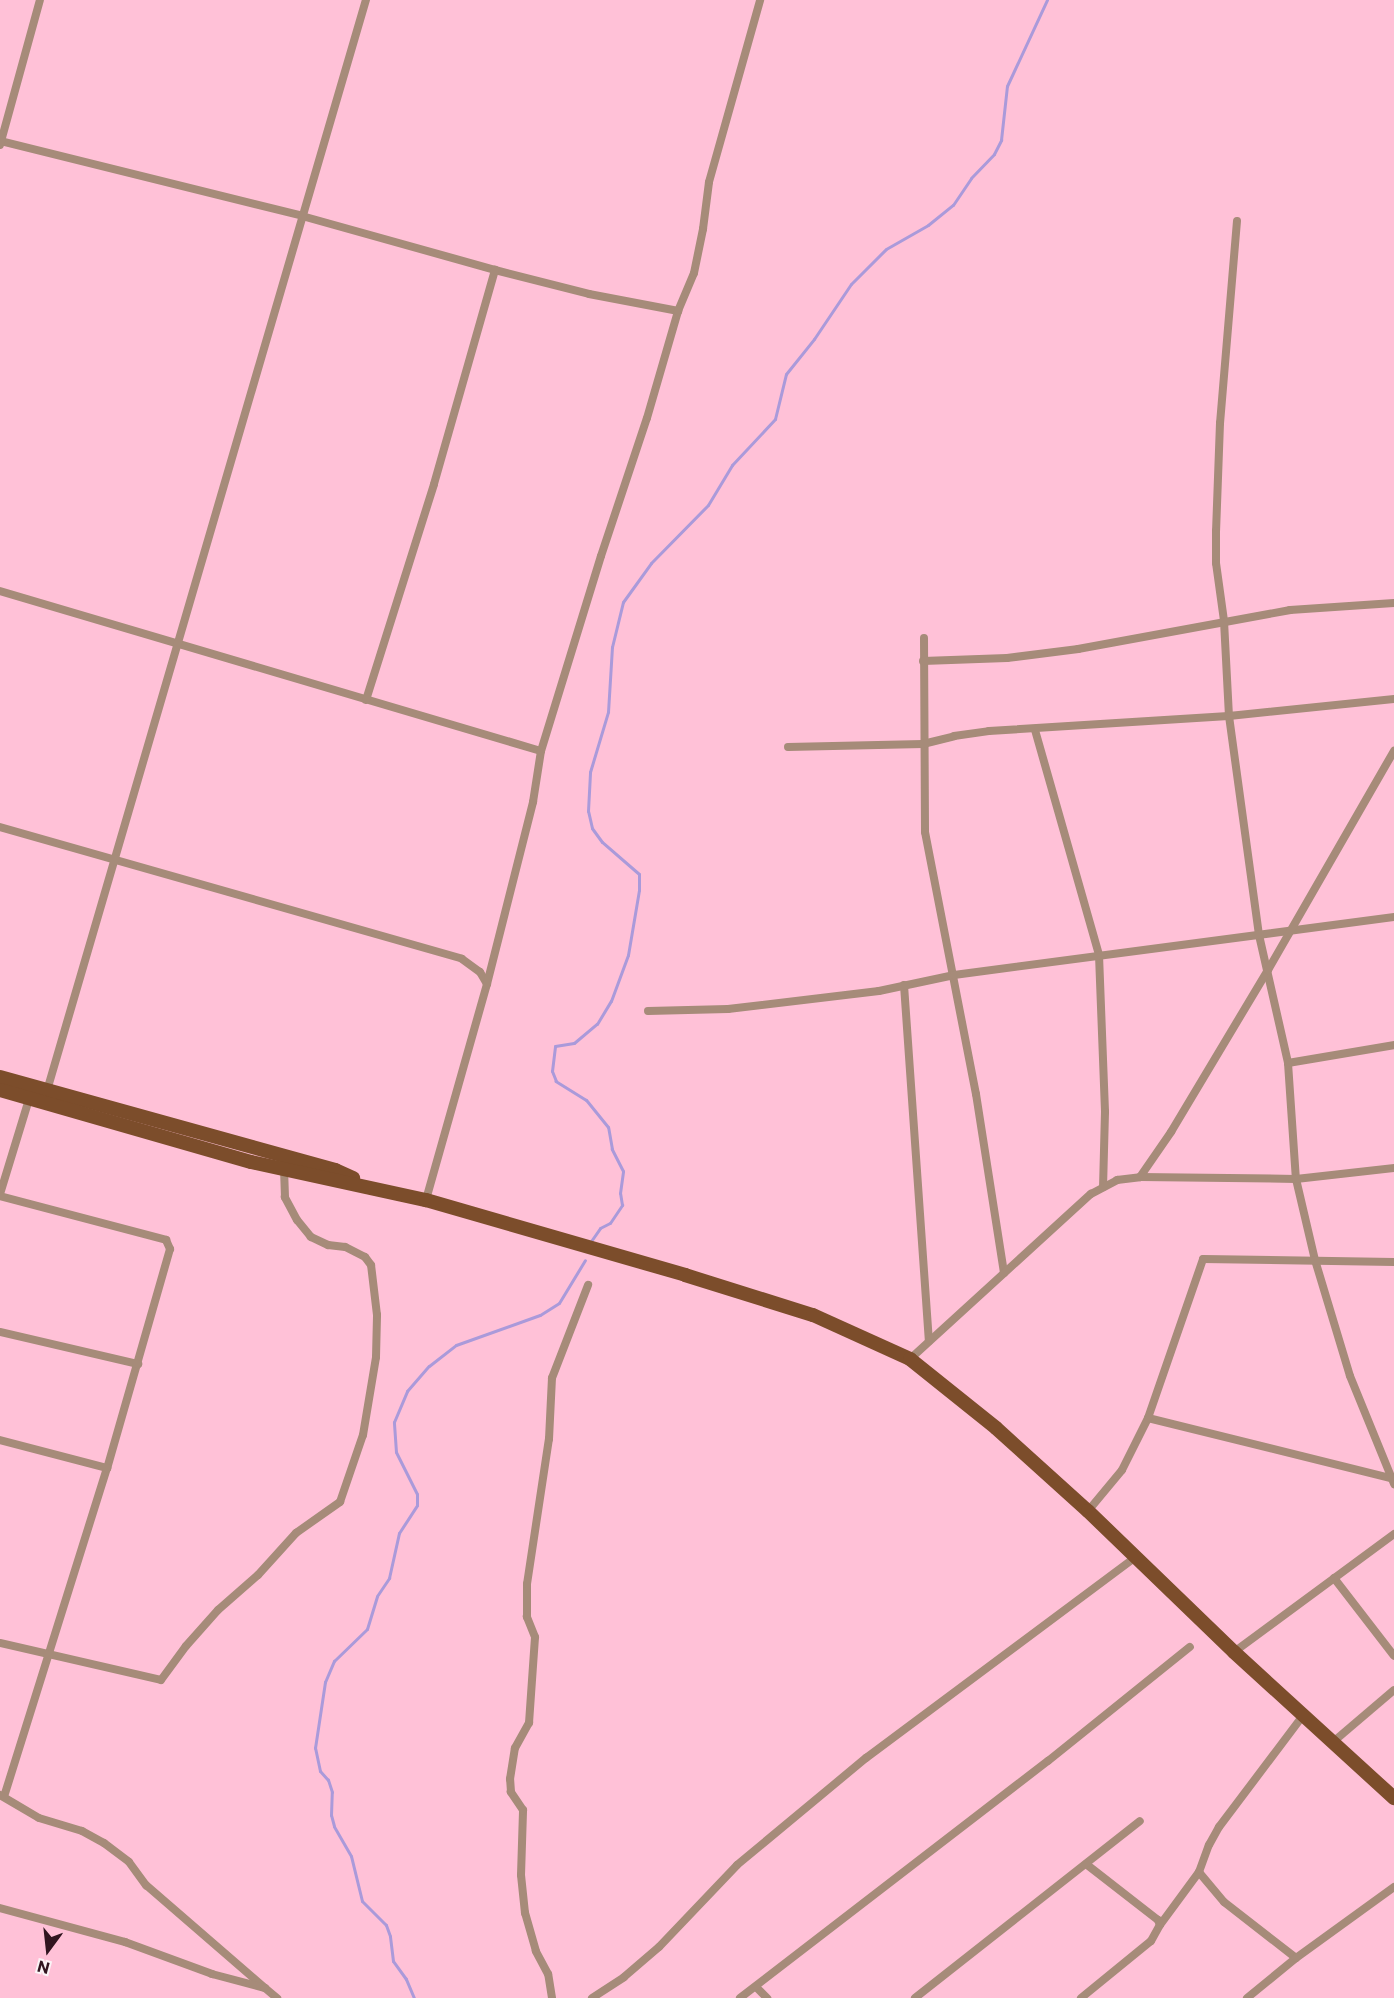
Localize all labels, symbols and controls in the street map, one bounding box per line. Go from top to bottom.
north arrow [18,1920,78,1980]
text: N [35,1957,51,1979]

